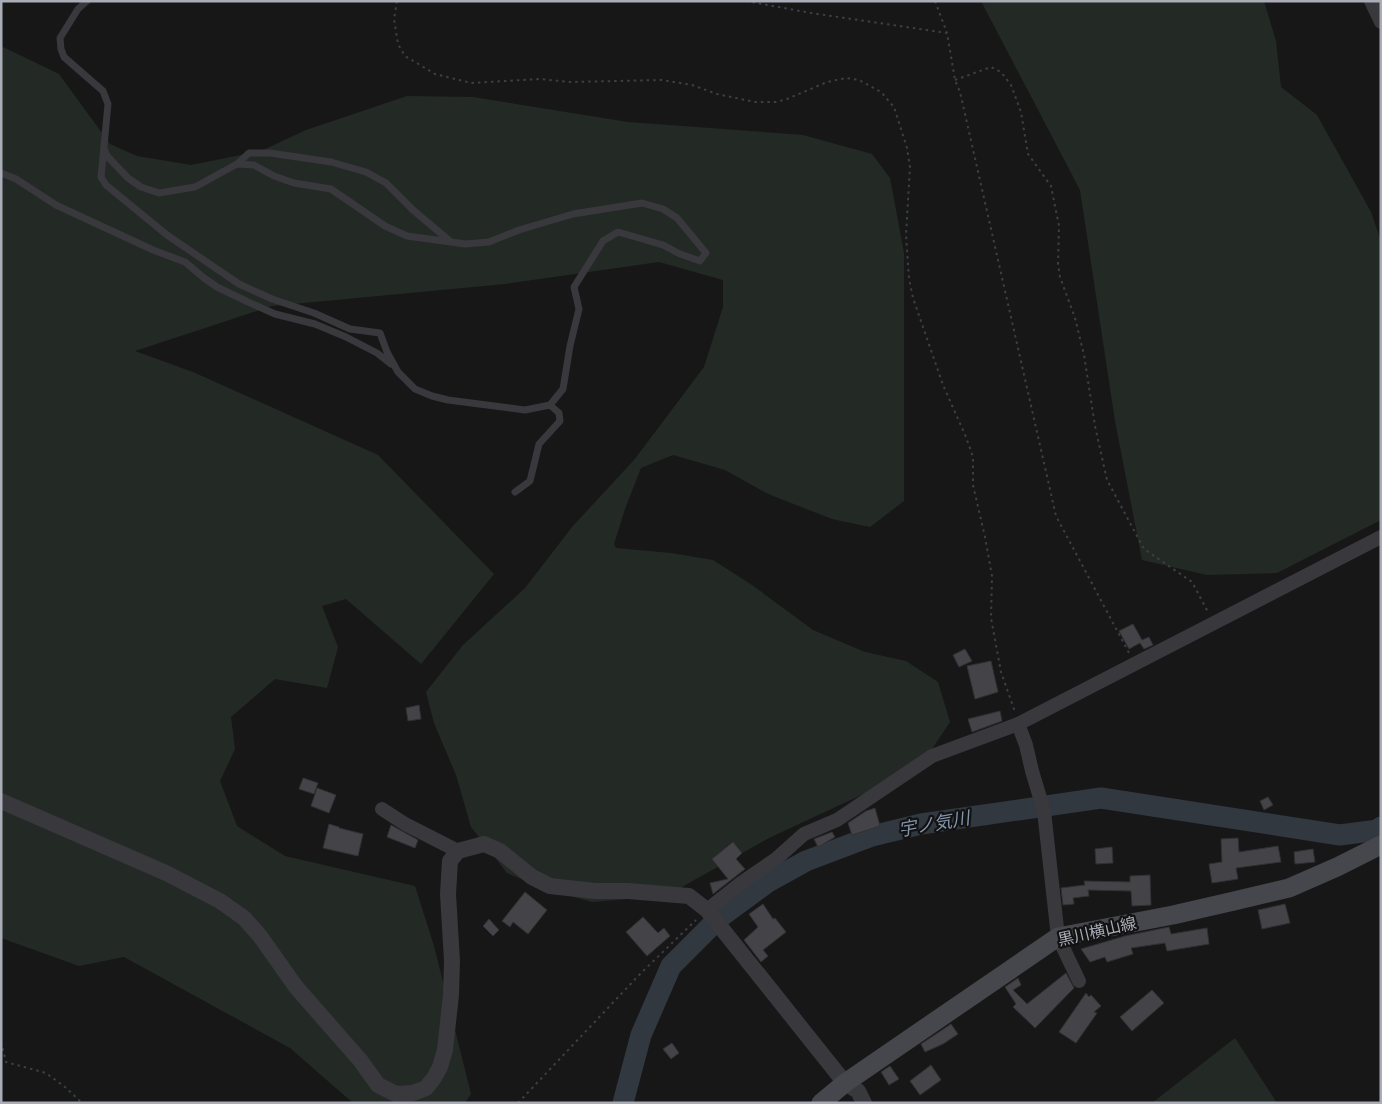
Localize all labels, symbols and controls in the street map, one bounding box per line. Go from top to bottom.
water label: 宇ノ気川 [897,807,973,841]
street label: 黒川横山線 [1056,913,1138,950]

